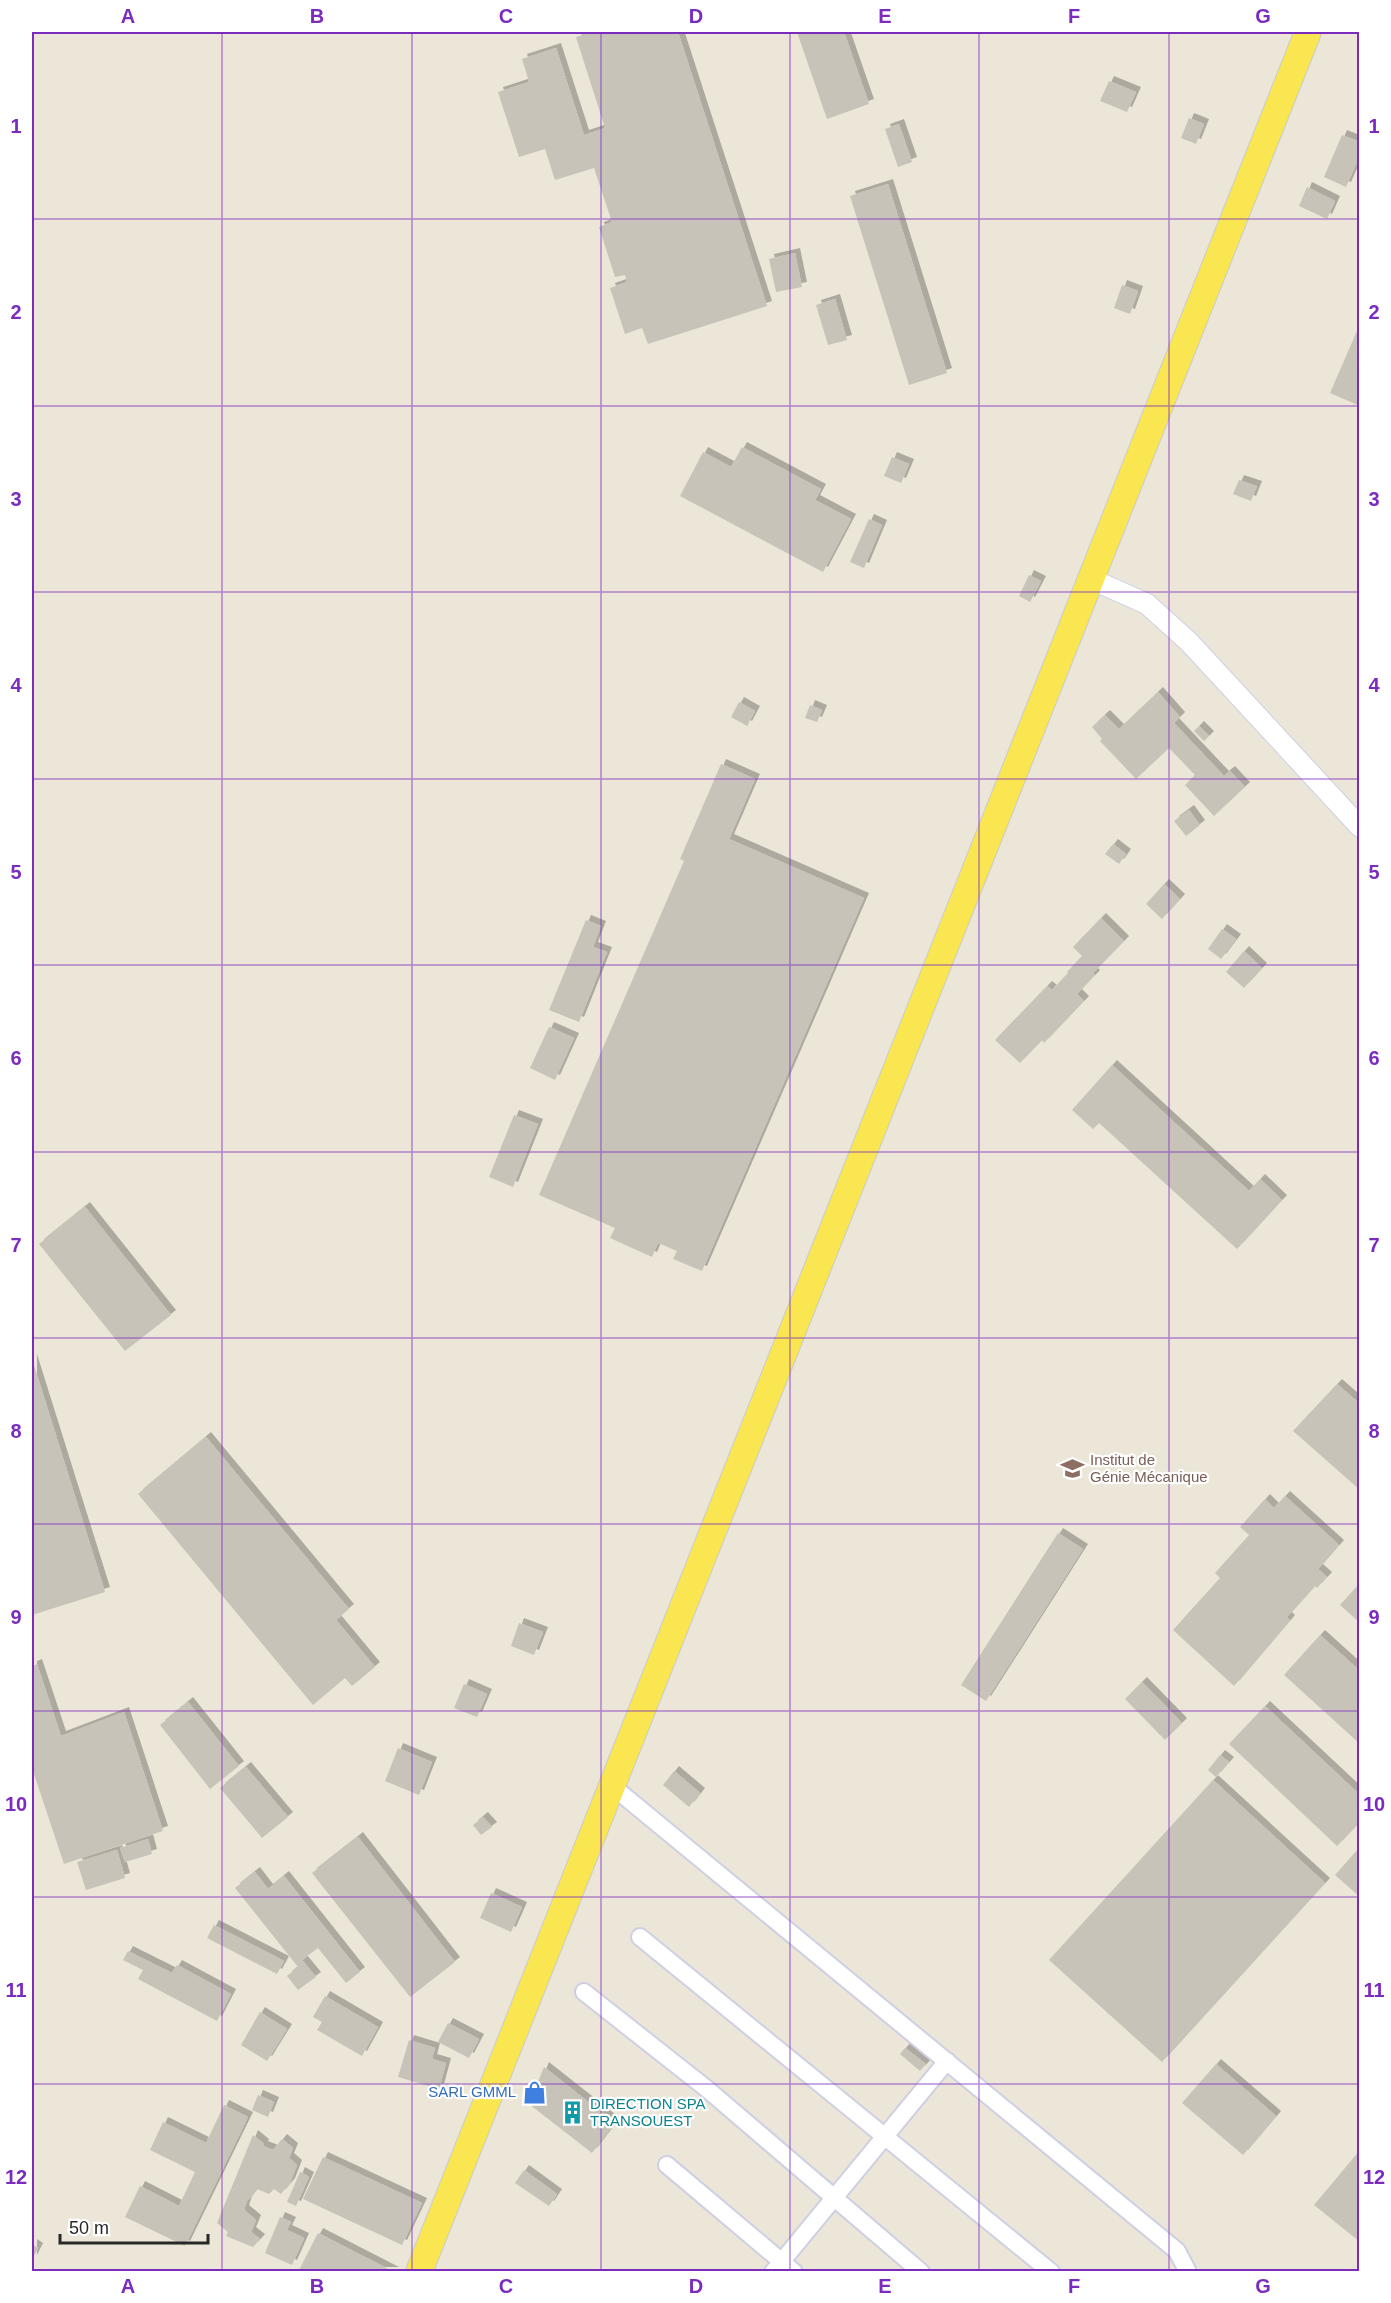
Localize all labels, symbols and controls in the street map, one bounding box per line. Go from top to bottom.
text: A [121,5,135,27]
text: B [310,5,324,27]
text: C [499,5,513,27]
text: D [689,5,703,27]
text: E [878,5,892,27]
text: F [1068,5,1080,27]
text: G [1255,5,1271,27]
text: 1 [10,115,22,137]
text: 1 [1368,115,1380,137]
text: 2 [10,301,22,323]
text: 2 [1368,301,1380,323]
text: 3 [10,488,22,510]
text: 3 [1368,488,1380,510]
text: 4 [10,674,22,696]
text: 4 [1368,674,1380,696]
text: 5 [10,861,22,883]
text: 5 [1368,861,1380,883]
text: 6 [10,1047,22,1069]
text: 6 [1368,1047,1380,1069]
text: 7 [10,1234,22,1256]
text: 7 [1368,1234,1380,1256]
text: 8 [10,1420,22,1442]
text: 8 [1368,1420,1380,1442]
place label: Institut de Génie Mécanique [1090,1451,1208,1485]
school or university icon: Institut de Génie Mécanique [1059,1456,1085,1482]
text: 9 [10,1606,22,1628]
text: 9 [1368,1606,1380,1628]
text: 10 [5,1793,27,1815]
text: 10 [1363,1793,1385,1815]
text: 11 [5,1979,27,2001]
text: 11 [1363,1979,1385,2001]
shop icon: SARL GMML [521,2079,547,2105]
place label: SARL GMML [428,2083,516,2100]
place label: DIRECTION SPA TRANSOUEST [590,2095,706,2129]
building icon: DIRECTION SPA TRANSOUEST [559,2100,585,2126]
text: 12 [5,2166,27,2188]
text: 12 [1363,2166,1385,2188]
scale bar [60,2207,208,2245]
text: 50 m [69,2218,109,2238]
text: A [121,2275,135,2297]
text: B [310,2275,324,2297]
text: C [499,2275,513,2297]
text: D [689,2275,703,2297]
text: E [878,2275,892,2297]
text: F [1068,2275,1080,2297]
text: G [1255,2275,1271,2297]

